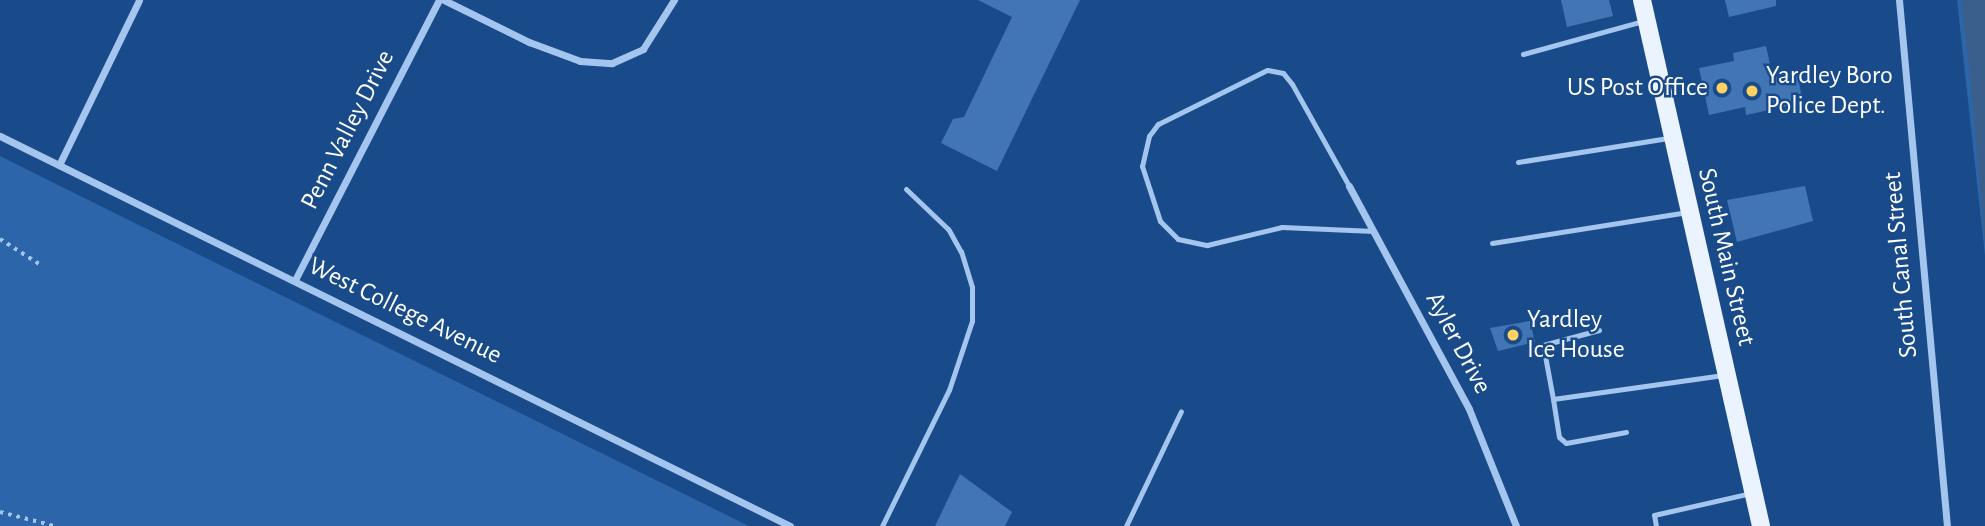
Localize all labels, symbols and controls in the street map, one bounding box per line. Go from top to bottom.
street label: Penn Valley Drive [294,45,402,215]
place label: Yardley Boro Police Dept. [1766,60,1893,122]
place label: US Post Office [1567,72,1708,104]
marker: US Post Office [1714,80,1730,96]
marker: Yardley Boro Police Dept. [1744,83,1760,99]
street label: South Main Street [1690,165,1762,349]
street label: South Canal Street [1877,171,1925,359]
street label: West College Avenue [303,251,507,371]
street label: Ayler Drive [1418,287,1498,399]
place label: Yardley Ice House [1527,304,1625,366]
marker: Yardley Ice House [1505,327,1521,343]

